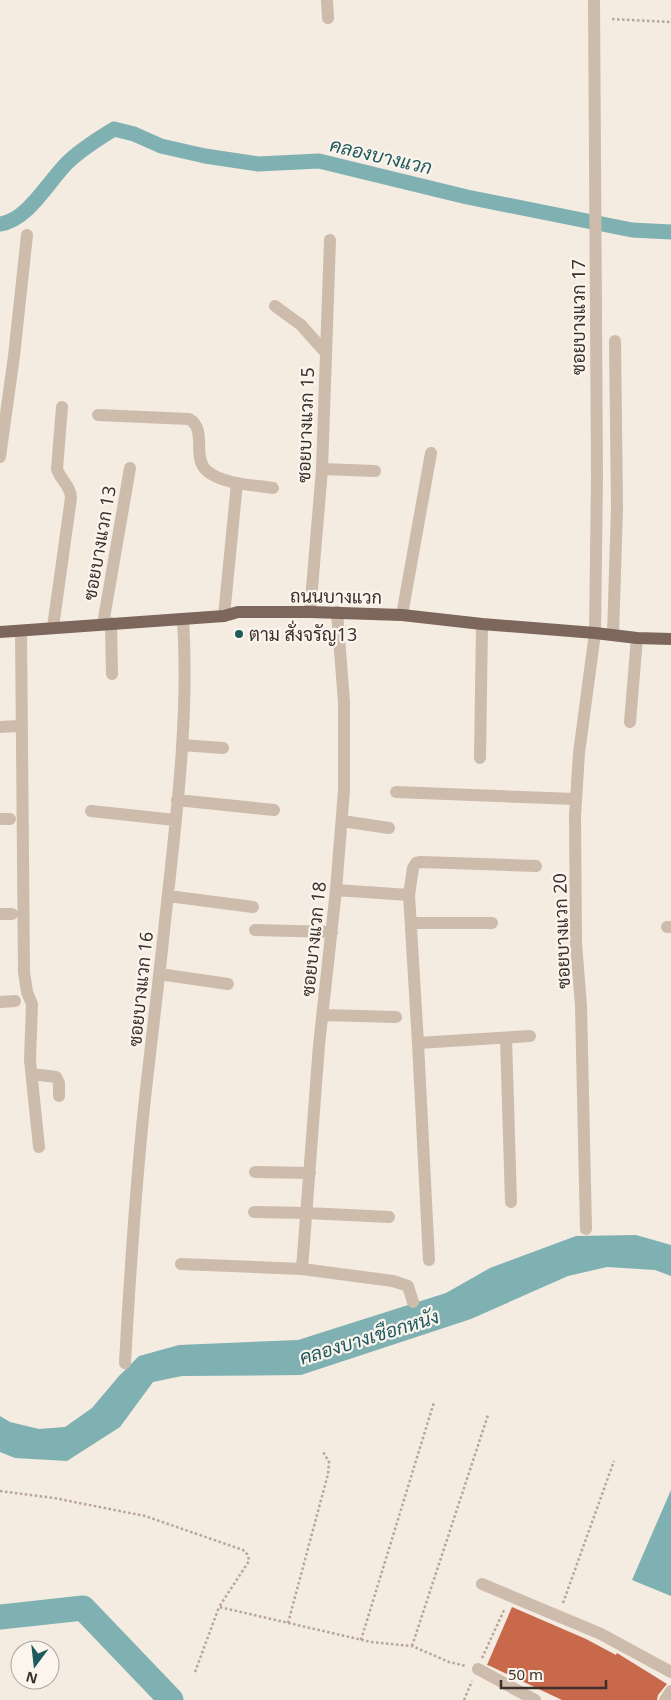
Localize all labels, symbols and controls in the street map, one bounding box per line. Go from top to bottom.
water label: คลองบางแวก [327,132,435,180]
street label: ซอยบางแวก 17 [566,259,590,375]
street label: ซอยบางแวก 15 [291,367,319,483]
street label: ซอยบางแวก 13 [77,484,121,602]
street label: ถนนบางแวก [290,583,382,609]
place label: ตาม สั่งจรัญ13 [249,620,357,646]
marker: ตาม สั่งจรัญ13 [233,628,245,640]
street label: ซอยบางแวก 20 [547,873,575,989]
street label: ซอยบางแวก 18 [295,880,331,998]
street label: ซอยบางแวก 16 [122,930,158,1048]
water label: คลองบางเชือกหนัง [296,1303,442,1371]
north arrow [10,1640,60,1690]
scale bar [501,1658,606,1690]
text: 50 m [508,1664,543,1684]
text: N [24,1667,39,1689]

